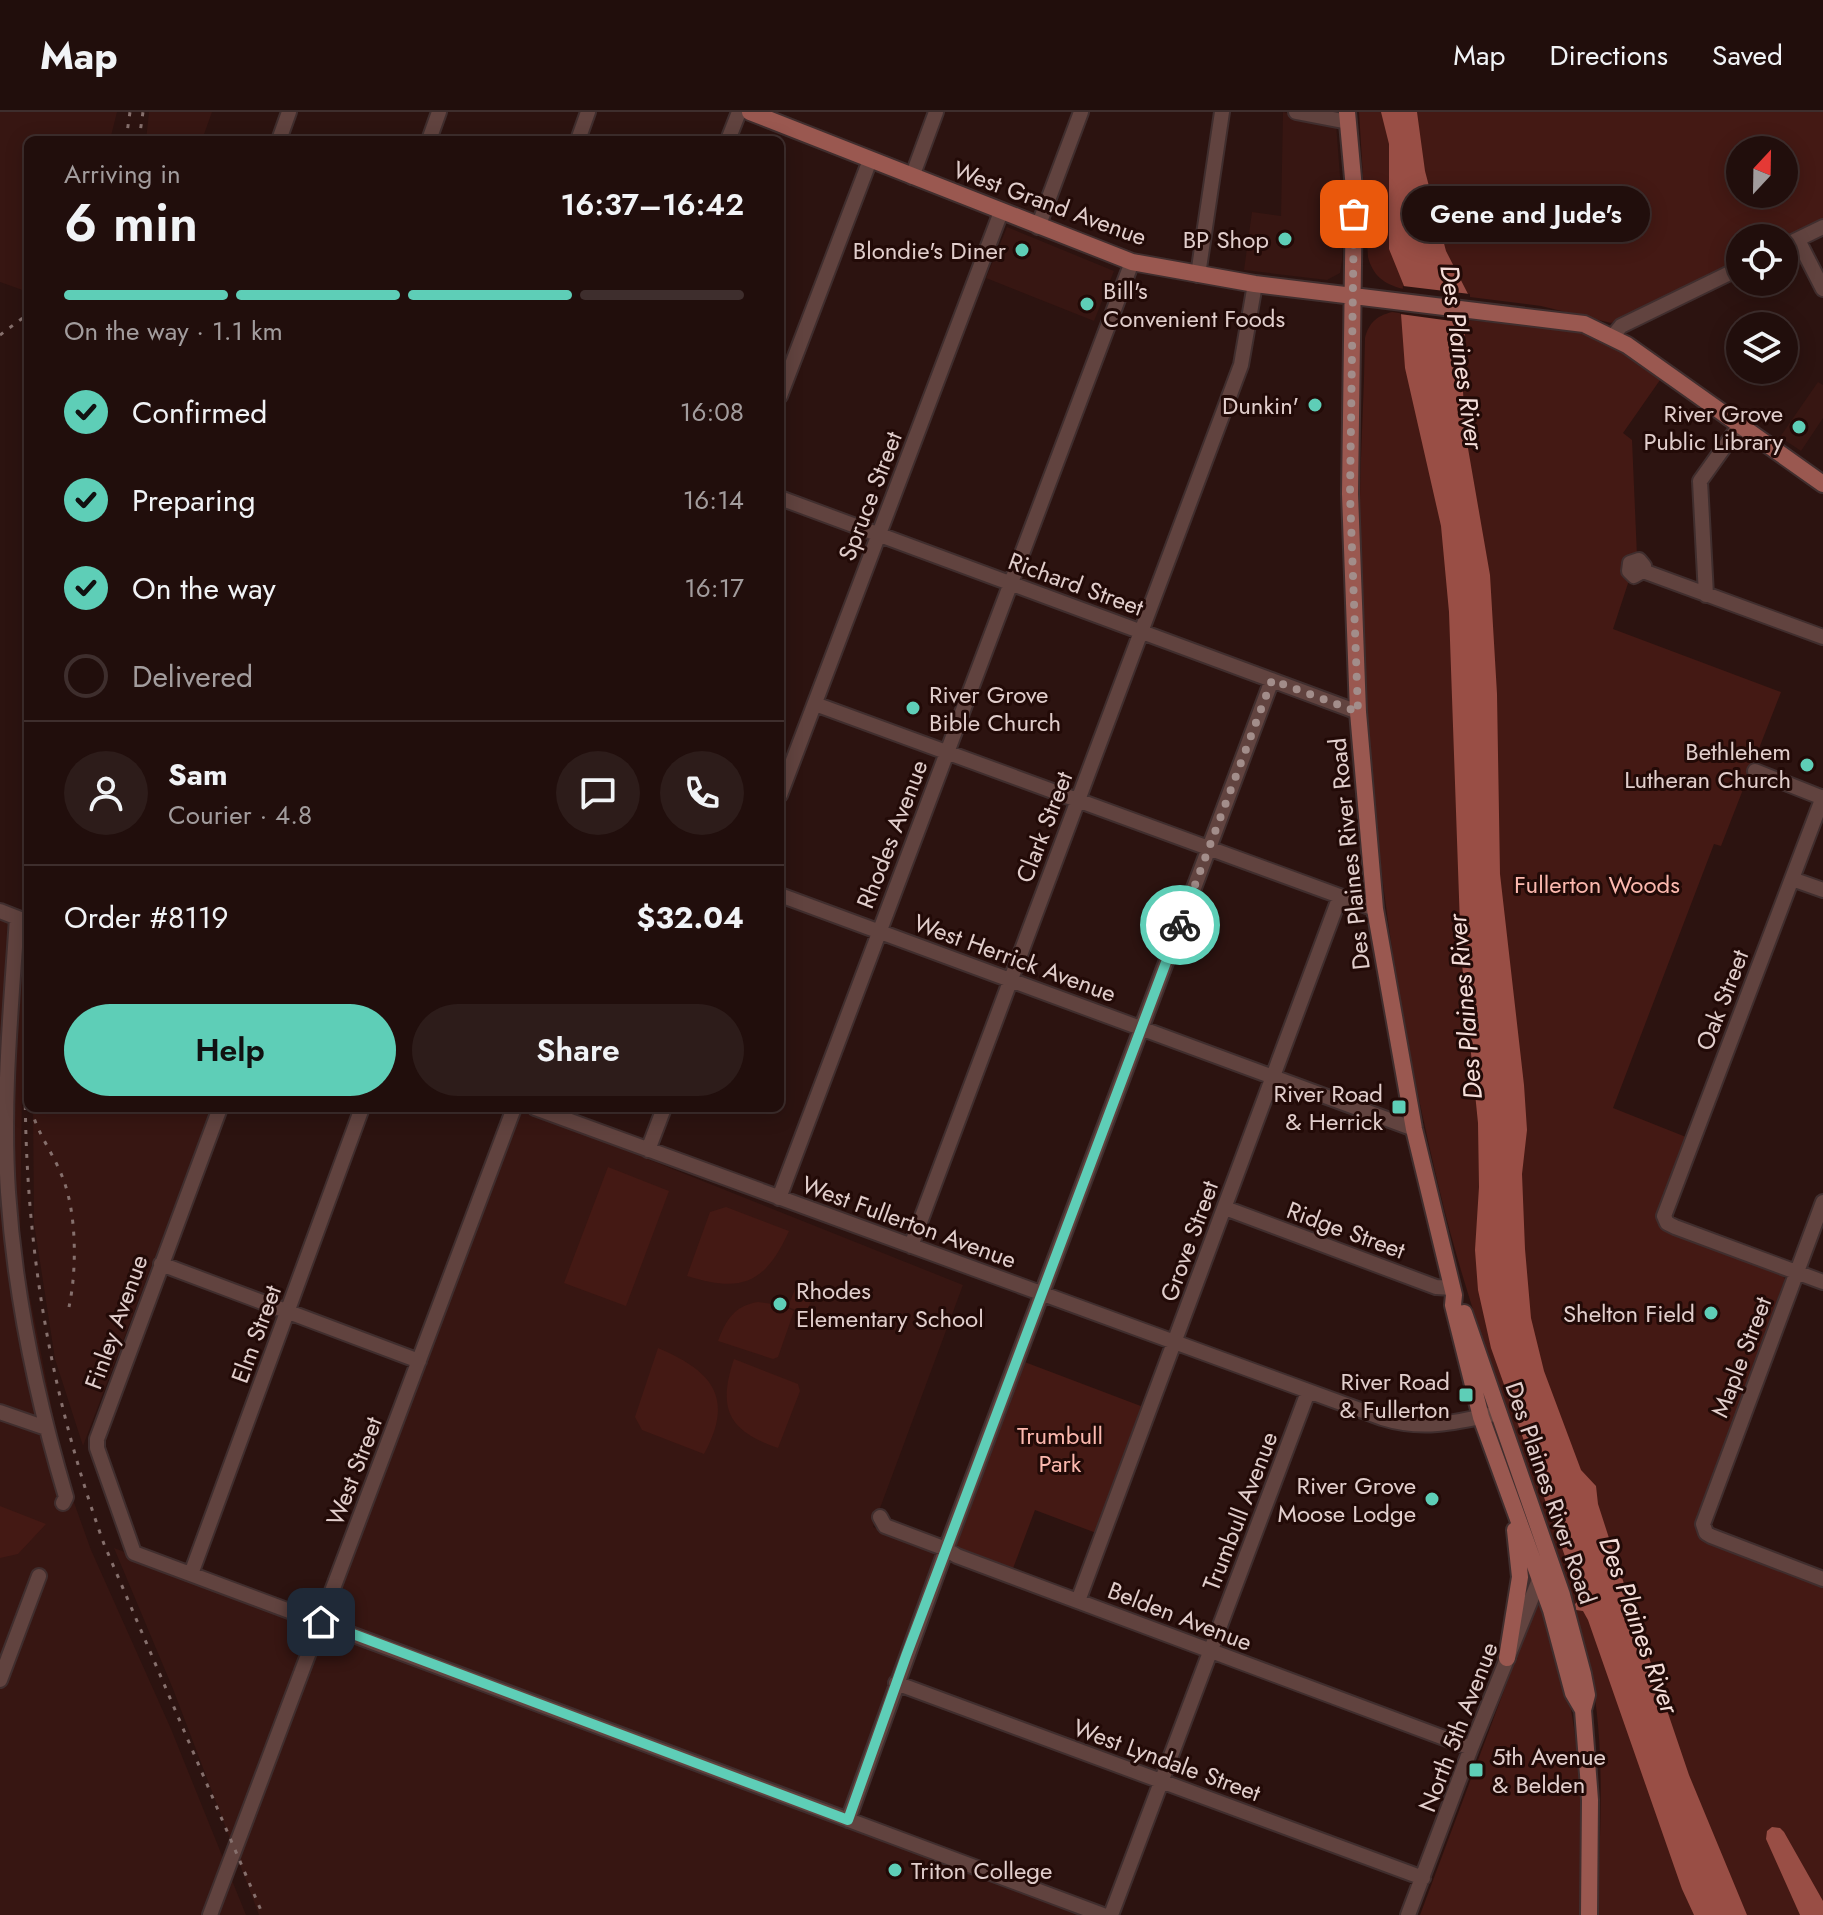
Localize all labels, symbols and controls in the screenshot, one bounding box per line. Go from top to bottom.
text: Map [40,28,118,83]
text: Map [1453,35,1505,76]
text: Directions [1549,35,1668,76]
text: Saved [1712,35,1783,76]
north arrow [1726,136,1798,208]
map controls [1726,136,1798,384]
street label: West Grand Avenue [948,152,1152,254]
text: Arriving in [64,155,181,193]
pin [1320,180,1388,248]
text: 16:37–16:42 [561,183,744,226]
text: 6 min [64,185,198,261]
callout: Gene and Jude's [1402,186,1650,242]
icon: bag [1332,192,1376,236]
text: Gene and Jude's [1430,195,1622,233]
place label: BP Shop [1183,222,1269,257]
button: locate [1726,224,1798,296]
marker: BP Shop [1276,230,1294,248]
place label: Blondie's Diner [853,233,1007,268]
marker: Blondie's Diner [1013,241,1031,259]
water label: Des Plaines River [1430,262,1494,453]
place label: Bill's Convenient Foods [1103,273,1285,336]
marker: Bill's Convenient Foods [1078,295,1096,313]
text: On the way · 1.1 km [64,312,283,350]
button: layers [1726,312,1798,384]
place label: Dunkin' [1222,388,1299,423]
icon: check [64,390,108,434]
text: Confirmed [132,391,267,434]
text: 16:08 [680,393,744,431]
marker: Dunkin' [1306,396,1324,414]
place label: River Grove Public Library [1644,396,1783,459]
marker: River Grove Public Library [1790,418,1808,436]
street label: Spruce Street [829,426,911,566]
icon: check [64,478,108,522]
text: Preparing [132,479,256,522]
text: 16:14 [683,481,744,519]
street label: Richard Street [1003,543,1149,625]
icon: check [64,566,108,610]
text: On the way [132,567,276,610]
text: 16:17 [684,569,744,607]
text: Delivered [132,655,253,698]
place label: River Grove Bible Church [929,677,1061,740]
marker: River Grove Bible Church [904,699,922,717]
place label: Bethlehem Lutheran Church [1624,734,1791,797]
street label: Des Plaines River Road [1319,736,1379,972]
button: person [64,751,148,835]
button: chat [556,751,640,835]
button: phone [660,751,744,835]
text: Sam [168,753,228,796]
street label: Rhodes Avenue [848,755,936,913]
marker: Bethlehem Lutheran Church [1798,756,1816,774]
street label: Clark Street [1007,766,1081,888]
text: Courier · 4.8 [168,796,312,834]
park label: Fullerton Woods [1514,867,1680,902]
courier [1140,885,1220,965]
text: Order #8119 [64,896,229,939]
text: $32.04 [637,896,744,939]
icon: bike [1158,903,1202,947]
street label: West Herrick Avenue [909,905,1121,1011]
water label: Des Plaines River [1438,911,1492,1101]
street label: Oak Street [1687,944,1757,1056]
button: Help [64,1004,396,1096]
button: Share [412,1004,744,1096]
place label: River Road & Herrick [1274,1076,1383,1139]
marker: River Road & Herrick [1390,1098,1408,1116]
street label: West Fullerton Avenue [797,1167,1021,1277]
street label: Grove Street [1151,1175,1227,1306]
street label: Ridge Street [1282,1192,1410,1268]
street label: Finley Avenue [75,1250,157,1394]
place label: Rhodes Elementary School [796,1273,984,1336]
street label: Elm Street [222,1280,290,1388]
street label: Maple Street [1702,1291,1780,1423]
marker: Rhodes Elementary School [771,1295,789,1313]
place label: Shelton Field [1563,1296,1695,1331]
marker: Shelton Field [1702,1304,1720,1322]
place label: River Road & Fullerton [1339,1364,1450,1427]
street label: Des Plaines River Road [1496,1377,1606,1609]
marker: River Road & Fullerton [1457,1386,1475,1404]
street label: West Street [317,1411,391,1531]
park label: Trumbull Park [1017,1418,1103,1481]
street label: Trumbull Avenue [1194,1426,1286,1596]
place label: River Grove Moose Lodge [1277,1468,1416,1531]
marker: River Grove Moose Lodge [1423,1490,1441,1508]
water label: Des Plaines River [1589,1531,1689,1720]
street label: Belden Avenue [1103,1572,1257,1660]
pin [287,1588,355,1656]
icon: home [299,1600,343,1644]
street label: North 5th Avenue [1410,1637,1506,1817]
street label: West Lyndale Street [1068,1710,1266,1810]
place label: 5th Avenue & Belden [1492,1739,1606,1802]
marker: 5th Avenue & Belden [1467,1761,1485,1779]
place label: Triton College [911,1853,1052,1888]
marker: Triton College [886,1861,904,1879]

